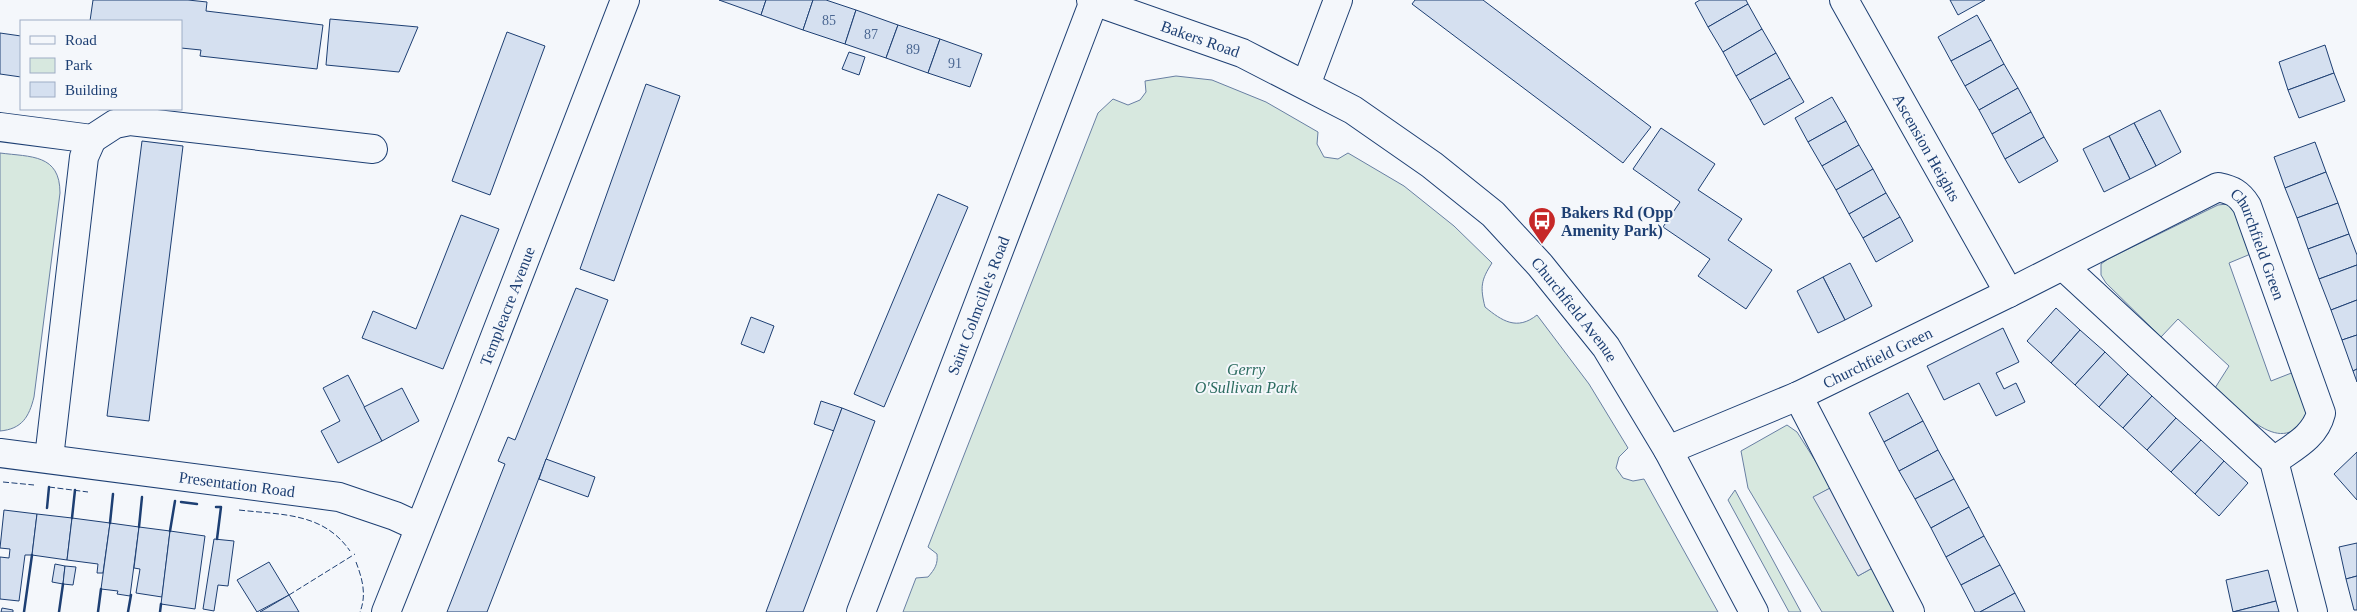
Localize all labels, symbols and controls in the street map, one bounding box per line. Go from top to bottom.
house number: 85 [822,13,836,28]
street label: Bakers Road [1159,17,1242,60]
legend [20,20,182,110]
house number: 87 [864,27,878,42]
text: Road [65,32,97,48]
house number: 89 [906,42,920,57]
house number: 91 [948,56,962,71]
text: Park [65,57,93,73]
text: Building [65,82,118,98]
street label: Ascension Heights [1890,91,1964,204]
street label: Churchfield Green [2228,184,2288,302]
place label: Bakers Rd (Opp Amenity Park) [1561,204,1673,240]
bus stop icon: Bakers Rd (Opp Amenity Park) [1527,206,1557,245]
street label: Saint Colmcille's Road [944,234,1012,377]
street label: Templeacre Avenue [476,244,537,368]
street label: Churchfield Avenue [1528,254,1621,364]
street label: Churchfield Green [1820,323,1935,391]
park label: Gerry O'Sullivan Park [1195,361,1298,396]
street label: Presentation Road [178,468,296,500]

